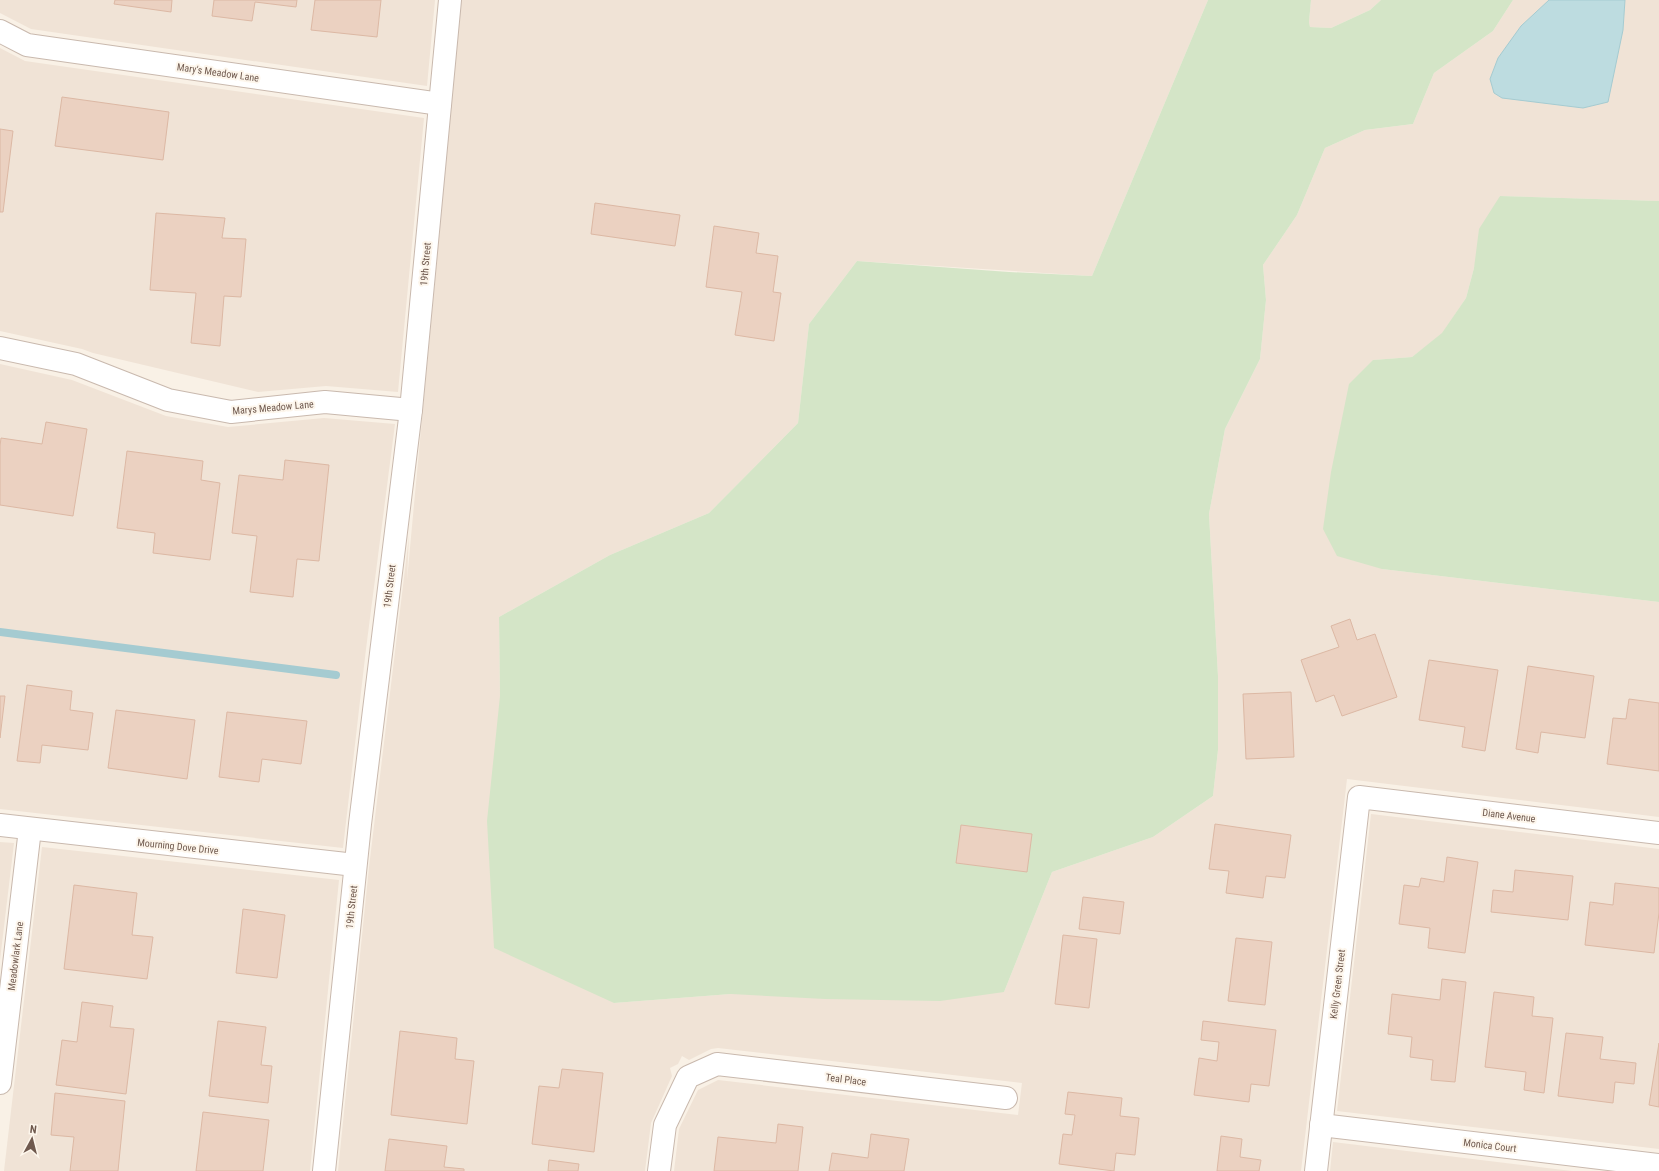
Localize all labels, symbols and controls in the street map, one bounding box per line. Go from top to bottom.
street label: Mary's Meadow Lane [176,61,260,84]
street label: 19th Street [418,242,433,286]
street label: Marys Meadow Lane [232,398,314,417]
street label: 19th Street [381,564,398,608]
street label: Diane Avenue [1482,807,1536,824]
street label: Mourning Dove Drive [137,837,219,856]
street label: 19th Street [344,885,359,929]
street label: Meadowlark Lane [6,921,25,991]
street label: Kelly Green Street [1328,949,1347,1019]
street label: Teal Place [825,1072,867,1087]
north arrow [12,1119,52,1159]
text: N [29,1123,38,1136]
street label: Monica Court [1463,1137,1517,1154]

